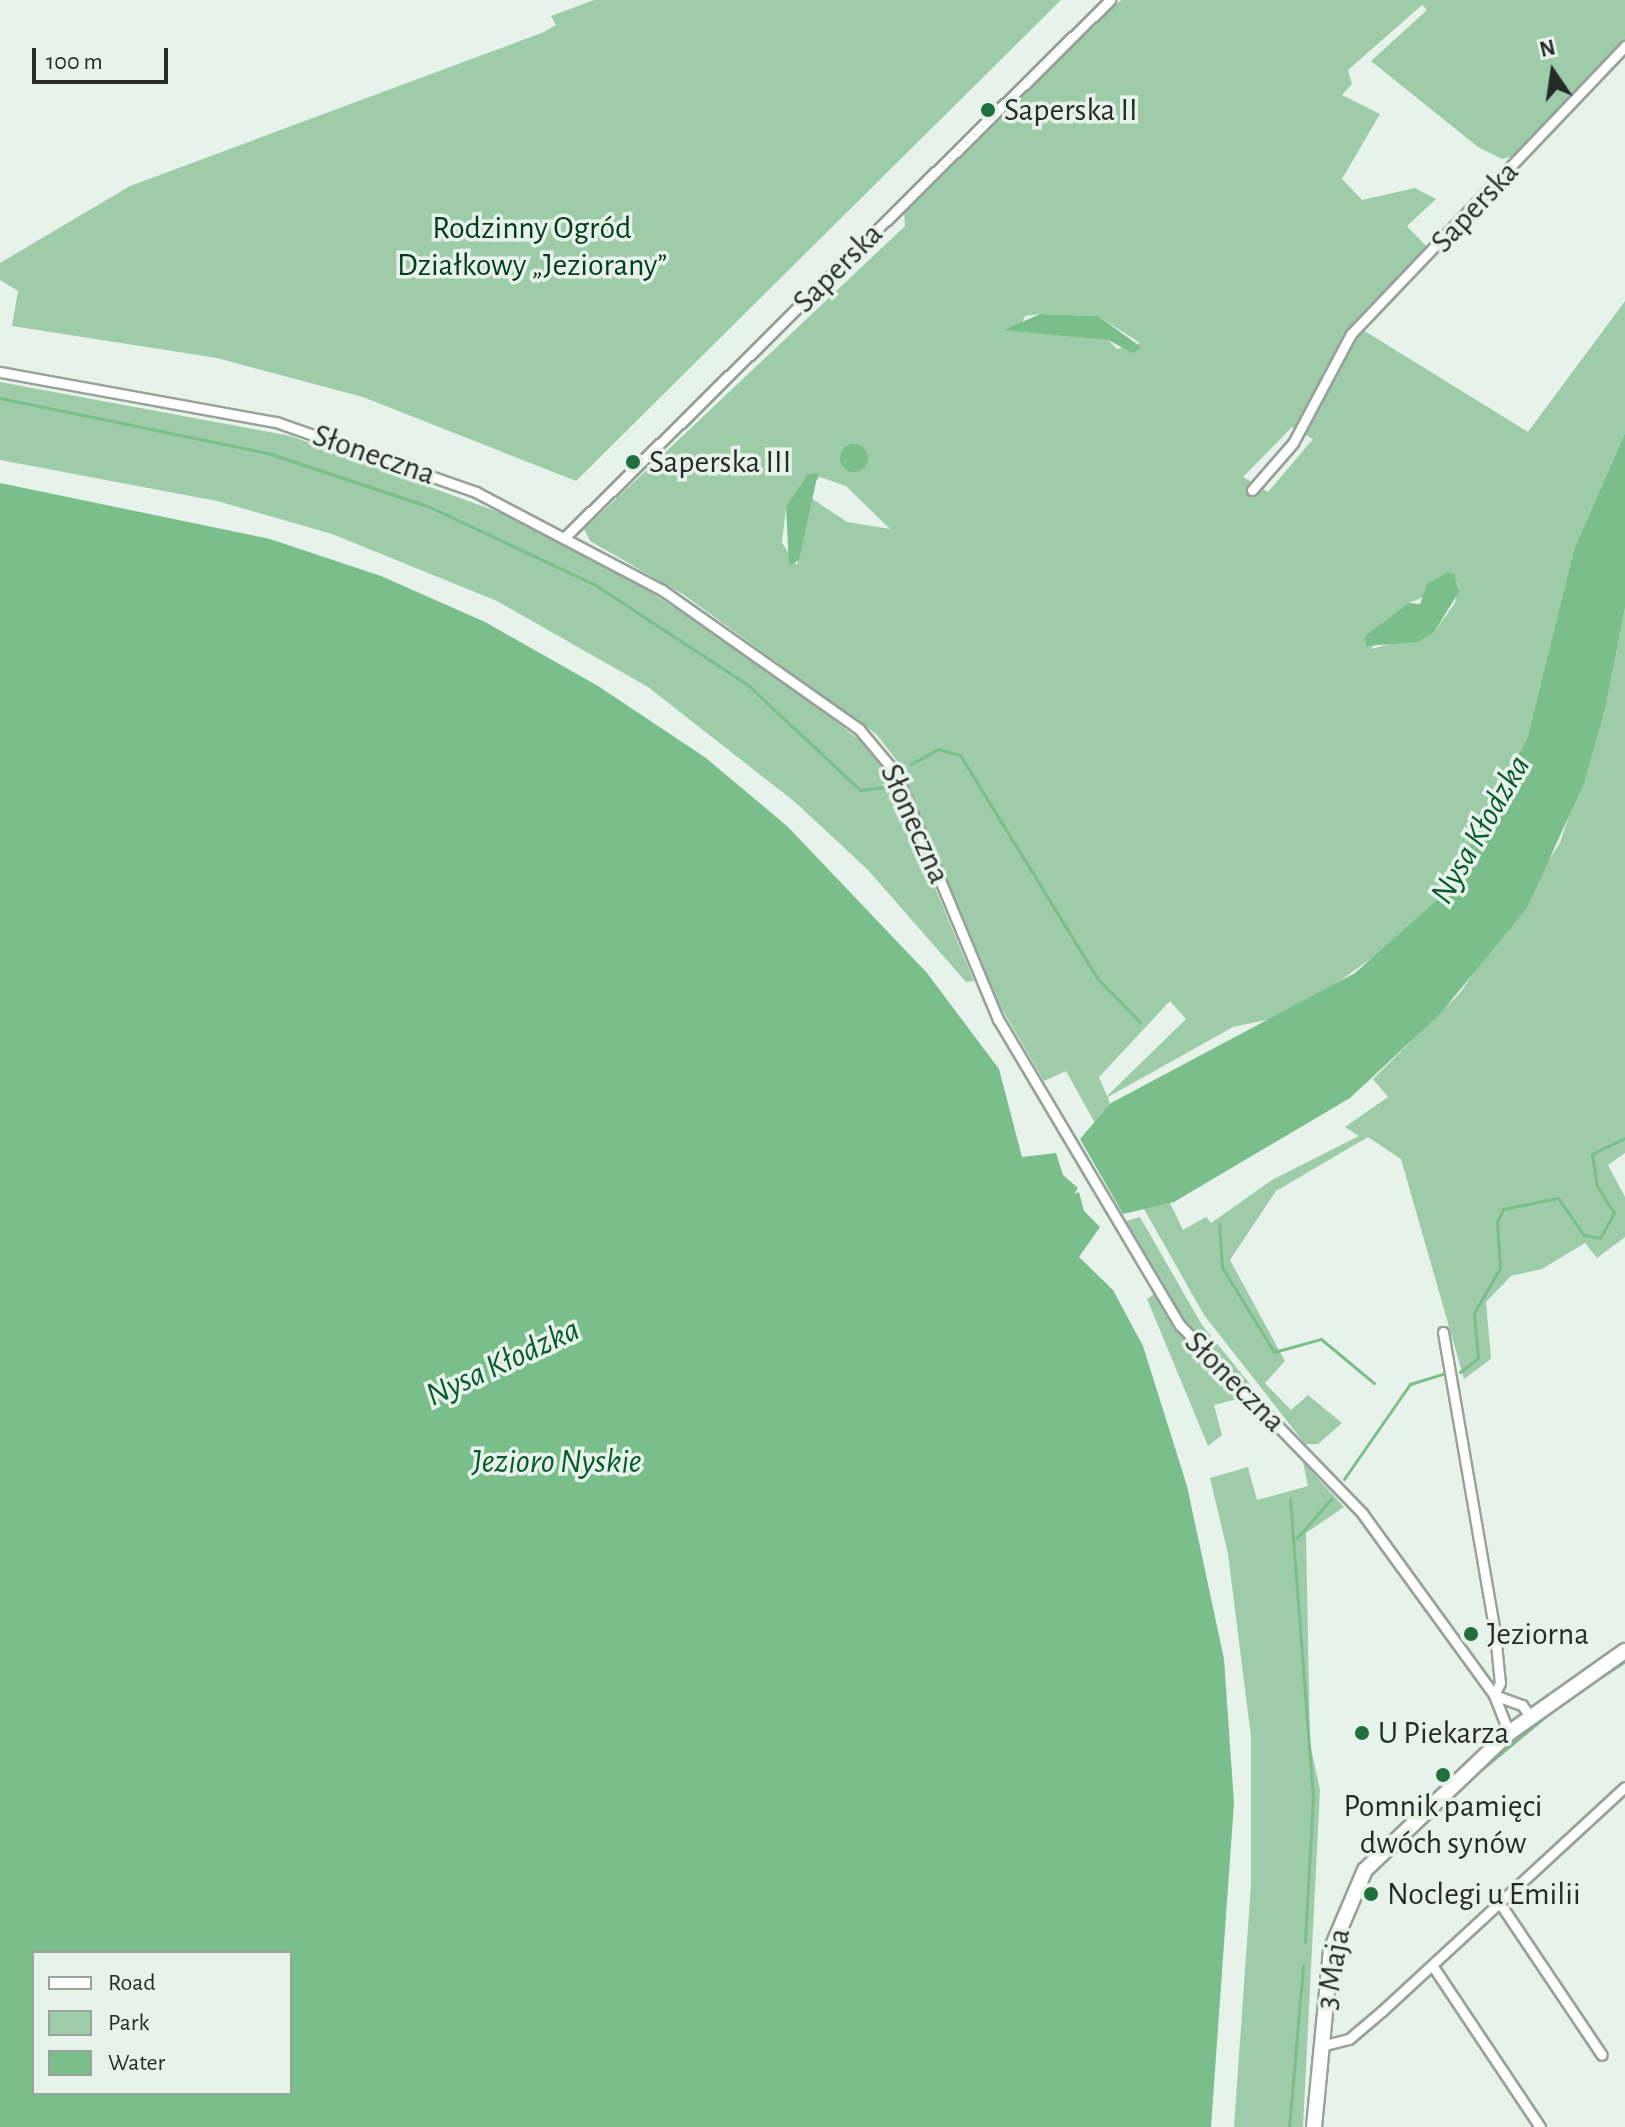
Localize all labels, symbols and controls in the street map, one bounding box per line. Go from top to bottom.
scale bar [36,32,172,82]
north arrow [1513,32,1593,112]
text: N [1538,36,1558,61]
text: 100 m [46,50,103,74]
place label: Saperska II [1004,91,1138,129]
marker: Saperska II [979,101,997,119]
street label: Saperska [1423,153,1527,261]
park label: Rodzinny Ogród Działkowy „Jeziorany” [397,210,667,285]
street label: Saperska [785,215,891,321]
street label: Słoneczna [308,416,440,494]
place label: Saperska III [649,443,791,481]
marker: Saperska III [624,453,642,471]
water label: Nysa Kłodzka [1422,748,1540,912]
street label: Słoneczna [872,758,958,890]
water label: Nysa Kłodzka [420,1310,586,1416]
street label: Słoneczna [1177,1324,1293,1440]
water label: Jezioro Nyskie [472,1443,642,1483]
place label: Jeziorna [1487,1615,1589,1653]
marker: Jeziorna [1462,1625,1480,1643]
place label: U Piekarza [1378,1714,1509,1752]
marker: U Piekarza [1353,1724,1371,1742]
marker: Pomnik pamięci dwóch synów [1434,1766,1452,1784]
place label: Pomnik pamięci dwóch synów [1343,1788,1543,1863]
place label: Noclegi u Emilii [1387,1875,1581,1913]
marker: Noclegi u Emilii [1362,1885,1380,1903]
street label: 3 Maja [1307,1926,1359,2012]
legend [32,1951,292,2095]
text: Road [108,1971,156,1995]
text: Park [108,2011,149,2035]
text: Water [108,2051,165,2075]

